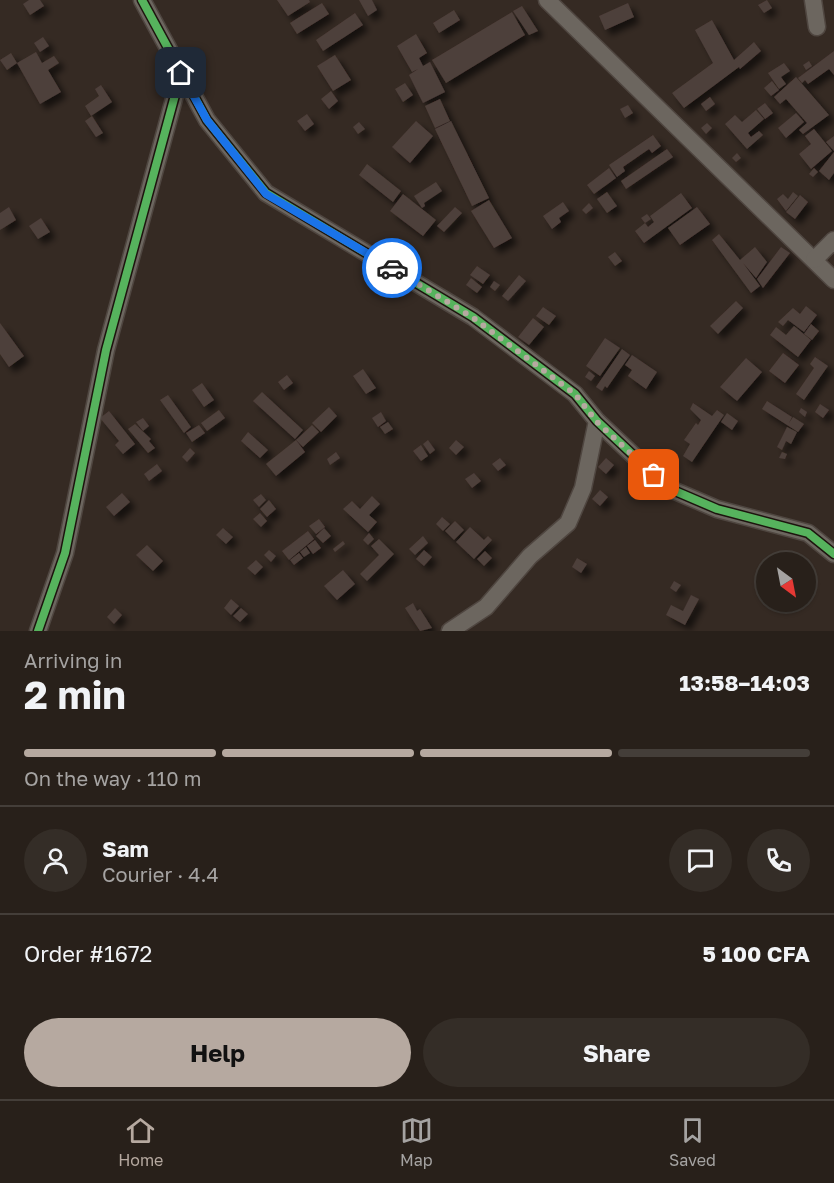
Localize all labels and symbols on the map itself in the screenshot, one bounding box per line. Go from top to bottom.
pin [155,47,206,98]
courier [362,238,422,298]
pin [628,449,679,500]
north arrow [756,552,816,612]

